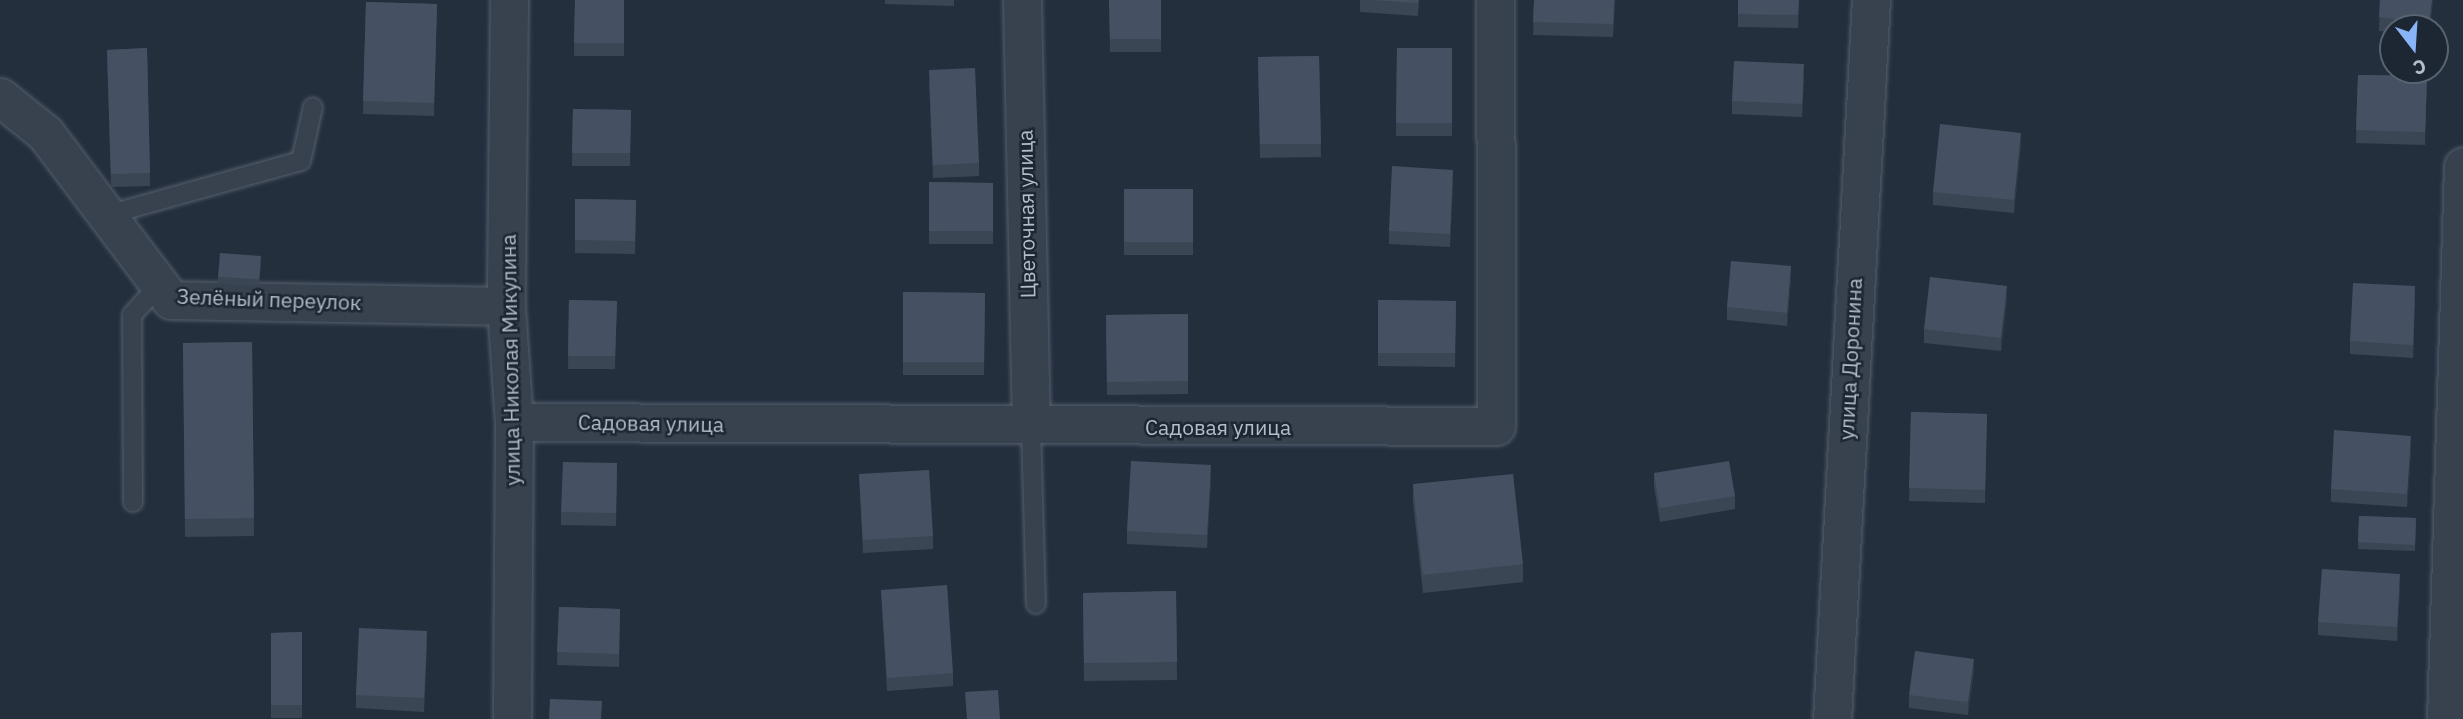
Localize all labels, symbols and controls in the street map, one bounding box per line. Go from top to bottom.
north arrow [2379,14,2449,84]
text: С [2410,54,2429,80]
street label: Цветочная улица [1012,129,1040,299]
street label: улица Николая Микулина [495,234,525,486]
street label: улица Доронина [1833,277,1867,441]
street label: Зелёный переулок [176,283,362,315]
street label: Садовая улица [578,409,724,437]
street label: Садовая улица [1145,414,1291,440]

